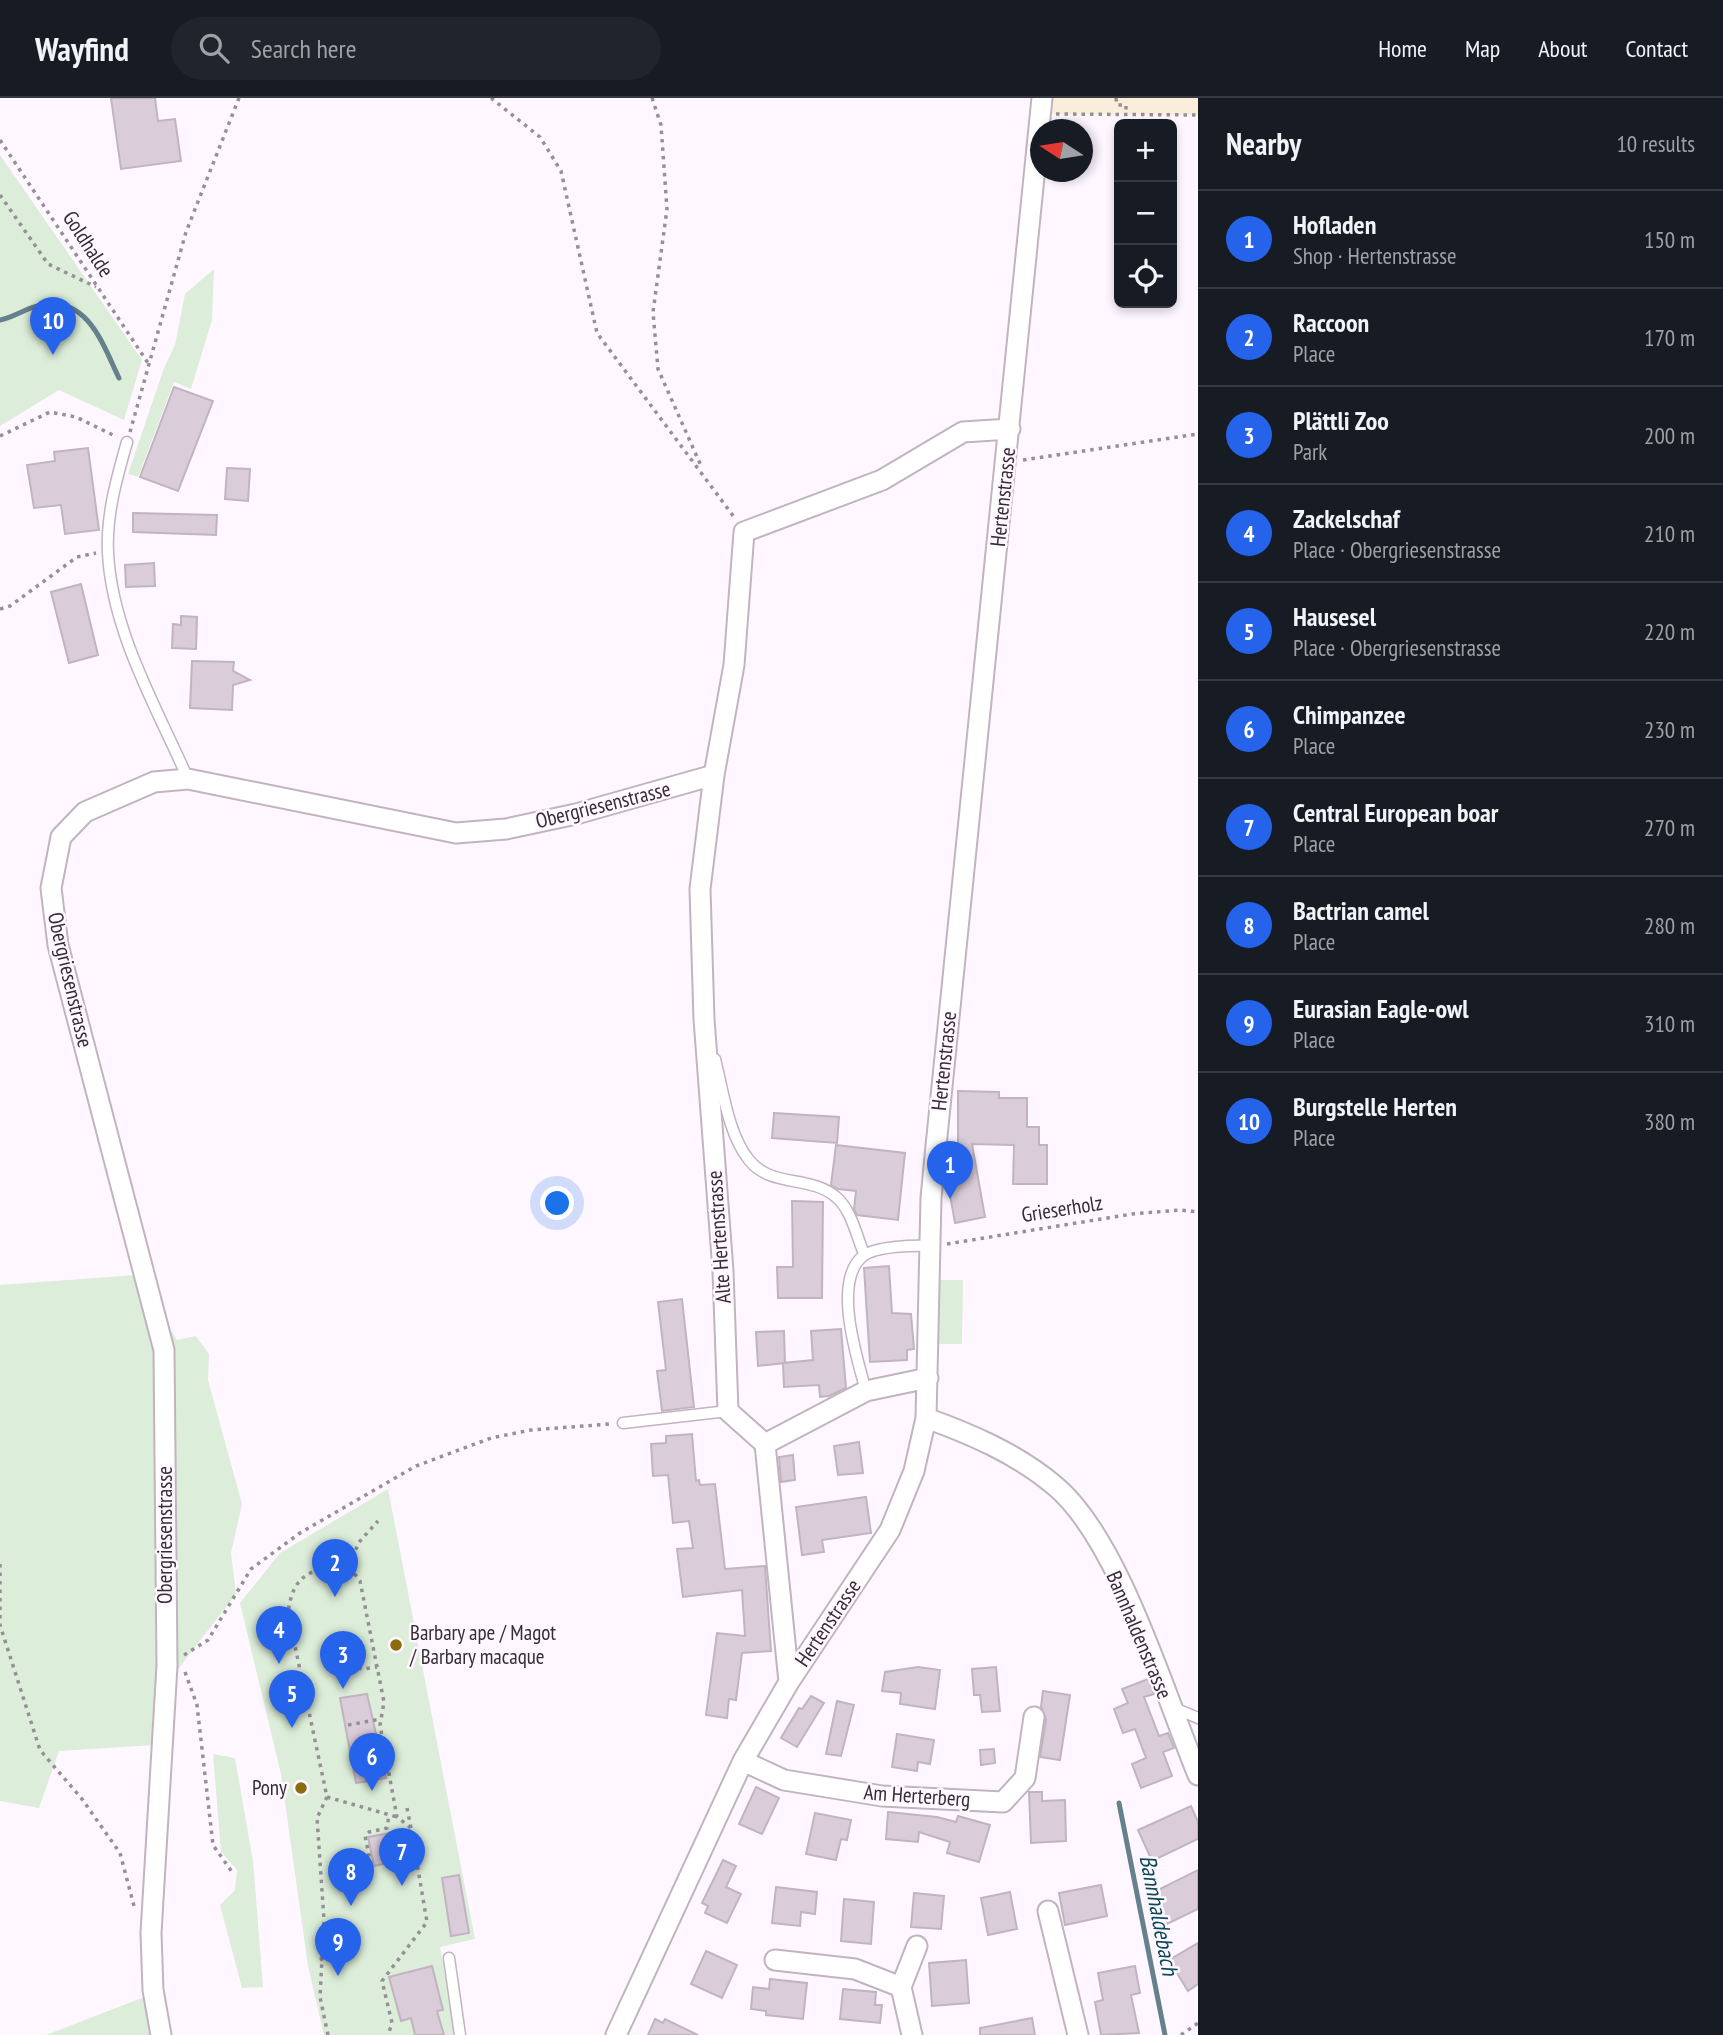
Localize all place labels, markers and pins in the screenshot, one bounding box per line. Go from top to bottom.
pin: 10 [30,297,76,355]
pin: 1 [927,1141,973,1199]
pin: 2 [312,1539,358,1597]
pin: 4 [256,1606,302,1664]
place label: Barbary ape / Magot / Barbary macaque [409,1619,556,1670]
pin: 3 [320,1631,366,1689]
marker: Barbary ape / Magot / Barbary macaque [388,1637,404,1653]
pin: 5 [269,1670,315,1728]
pin: 6 [349,1733,395,1791]
place label: Pony [252,1774,287,1801]
marker: Pony [293,1780,309,1796]
pin: 7 [379,1828,425,1886]
pin: 8 [328,1848,374,1906]
pin: 9 [315,1918,361,1976]

